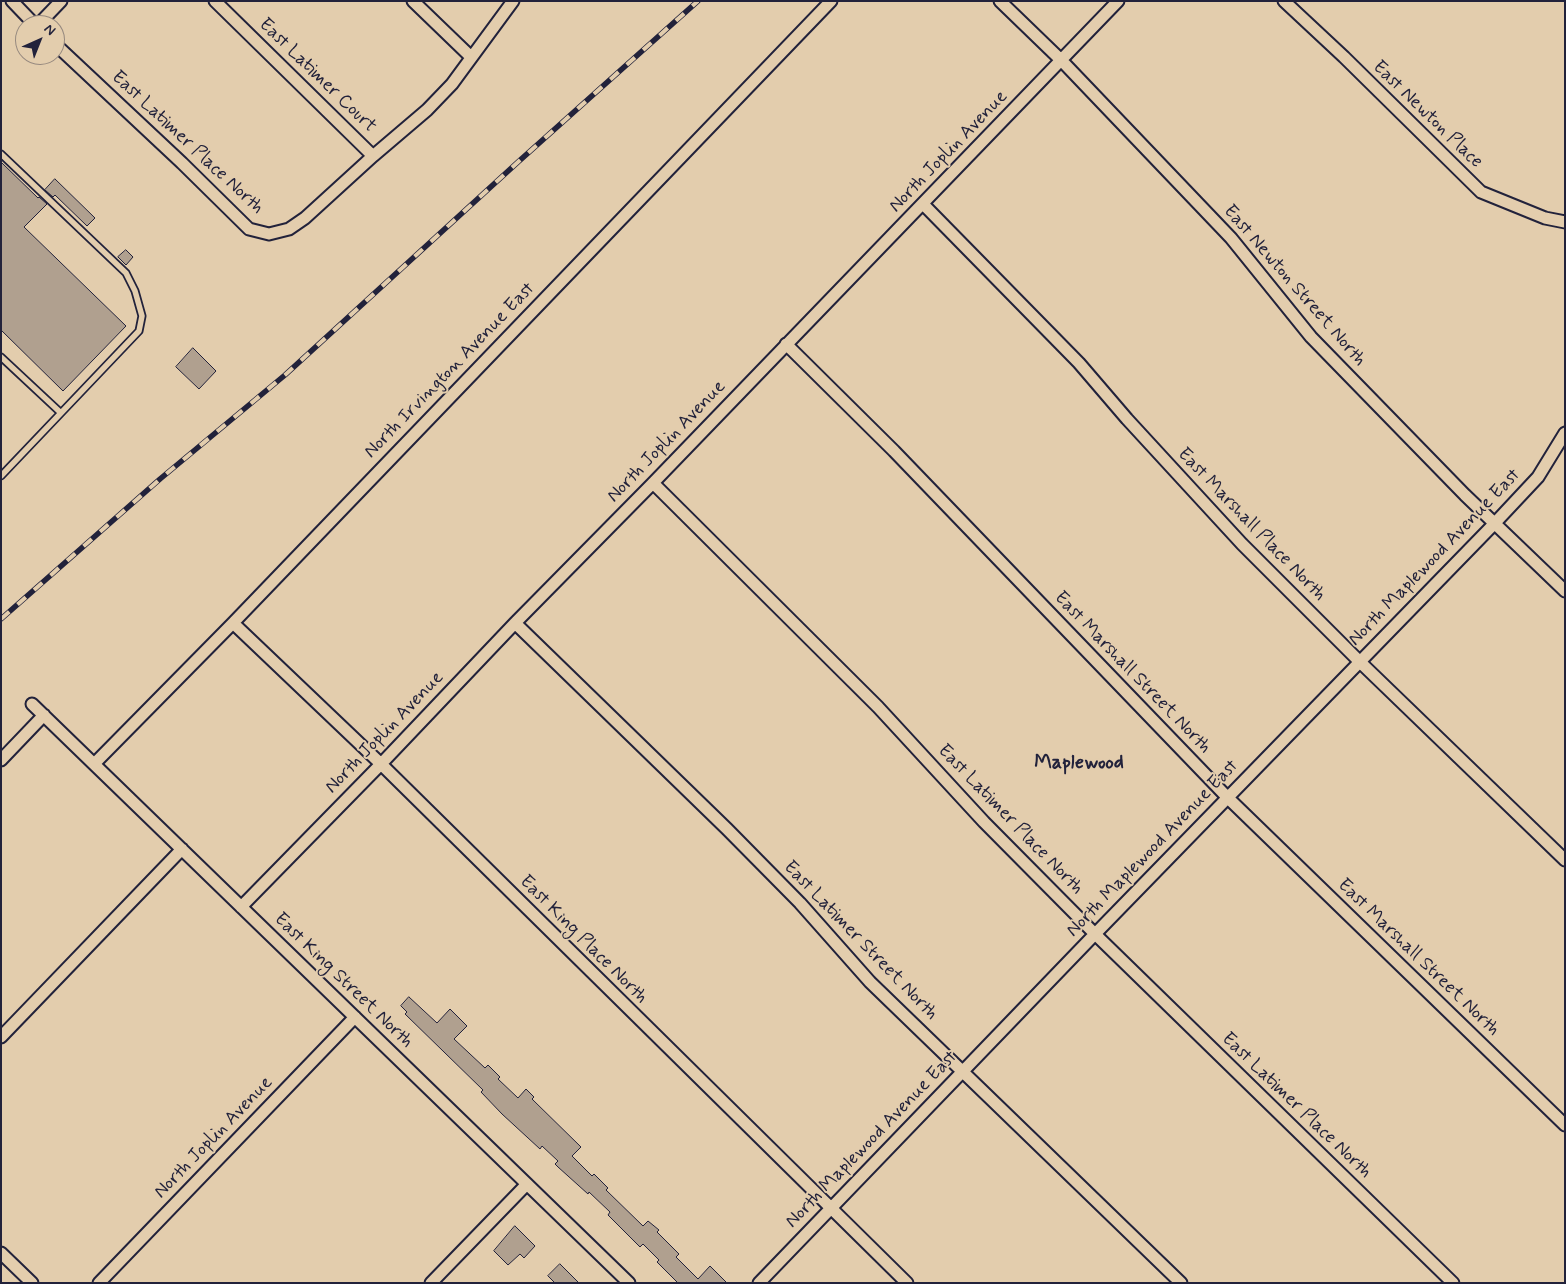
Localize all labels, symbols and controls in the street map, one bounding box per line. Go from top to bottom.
street label: East Latimer Court [253,14,381,138]
north arrow [15,15,65,65]
text: N [40,20,59,40]
street label: East Newton Place [1367,57,1487,173]
street label: East Latimer Place North [106,66,268,220]
street label: North Joplin Avenue [885,86,1013,218]
street label: East Newton Street North [1218,201,1370,371]
street label: North Irvington Avenue East [360,278,540,464]
street label: North Joplin Avenue [603,376,731,508]
street label: East Marshall Place North [1172,444,1330,606]
street label: North Maplewood Avenue East [1344,465,1526,651]
street label: East Marshall Street North [1049,587,1215,759]
street label: North Joplin Avenue [321,667,449,799]
street label: East Latimer Place North [932,740,1088,900]
district label: Maplewood [1034,752,1124,776]
street label: North Maplewood Avenue East [1062,756,1244,942]
street label: East Latimer Street North [778,857,942,1025]
street label: East King Place North [514,871,652,1009]
street label: East Marshall Street North [1332,875,1504,1041]
street label: East King Street North [269,909,417,1053]
street label: East Latimer Place North [1216,1028,1376,1184]
street label: North Maplewood Avenue East [781,1047,963,1233]
street label: North Joplin Avenue [150,1072,278,1204]

